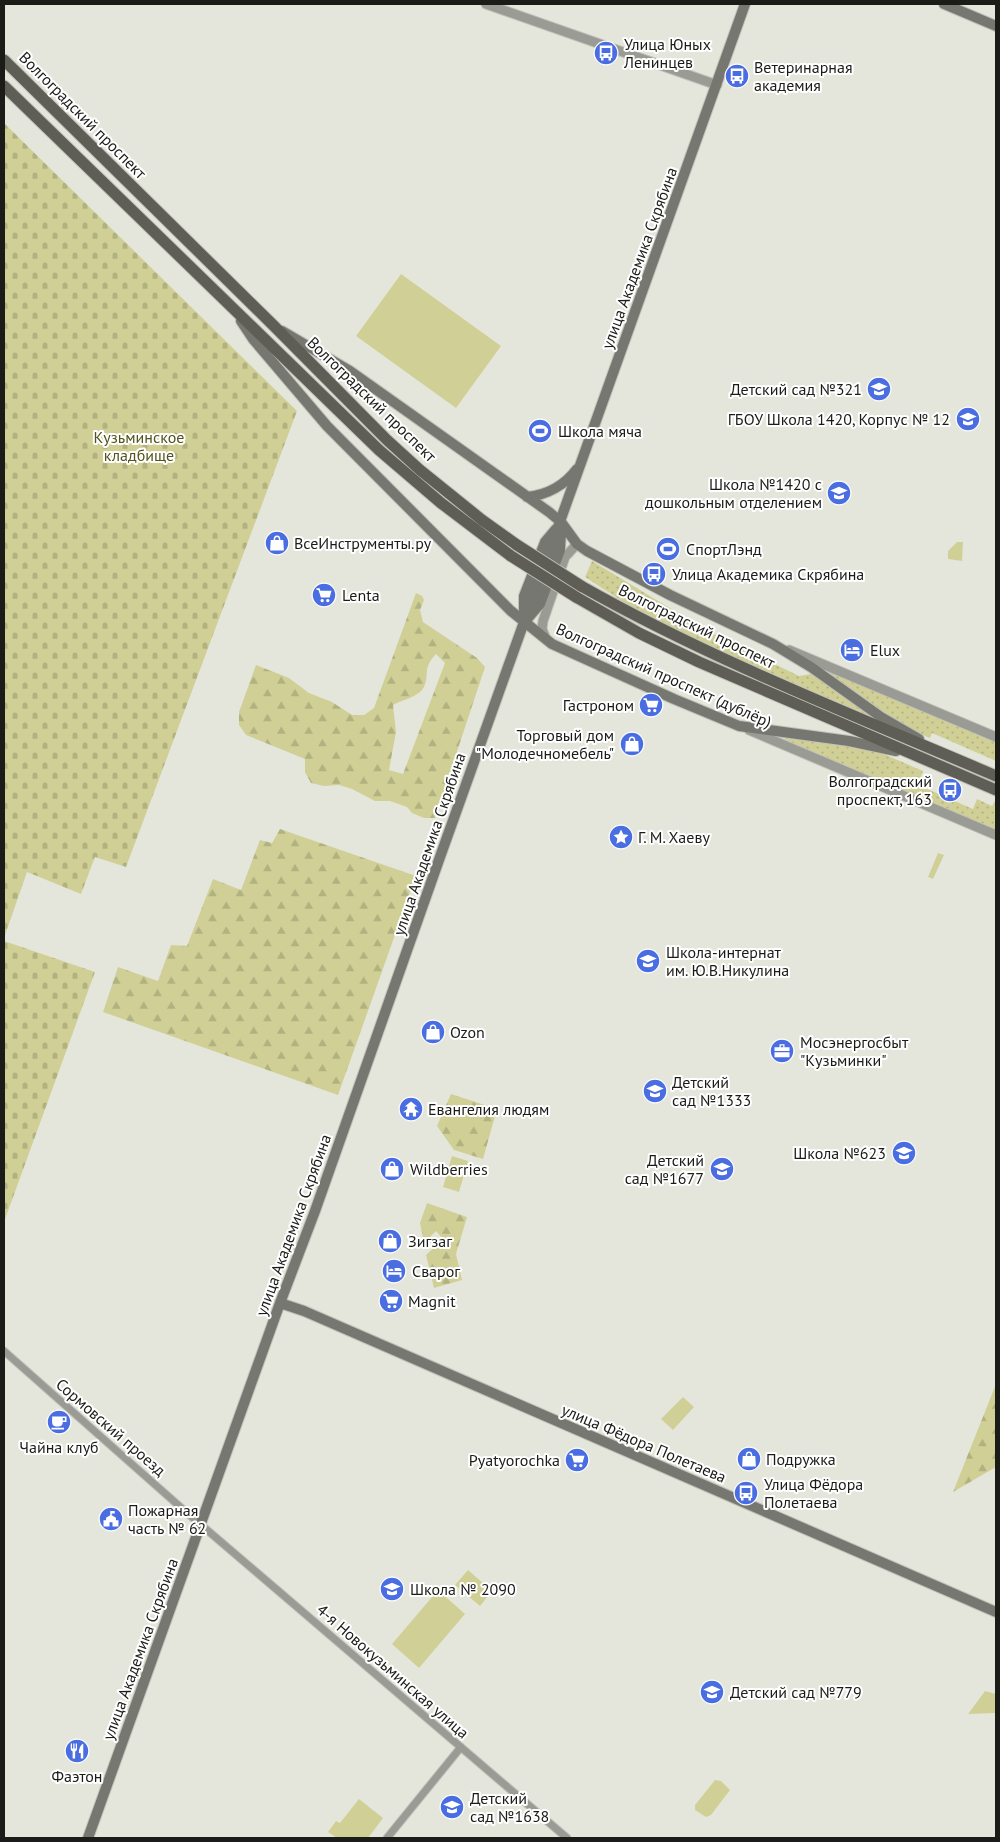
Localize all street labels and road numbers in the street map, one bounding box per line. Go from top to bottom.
street label: Волгоградский проспект [15,47,151,183]
street label: улица Академика Скрябина [597,164,681,352]
street label: Волгоградский проспект [303,332,441,466]
street label: Волгоградский проспект [616,579,779,673]
street label: Волгоградский проспект (дублёр) [553,618,775,732]
street label: улица Академика Скрябина [388,750,470,938]
street label: улица Академика Скрябина [251,1131,335,1319]
street label: Сормовский проезд [52,1374,170,1480]
street label: улица Фёдора Полетаева [559,1399,729,1487]
street label: улица Академика Скрябина [98,1555,182,1743]
street label: 4-я Новокузьминская улица [313,1600,473,1742]

